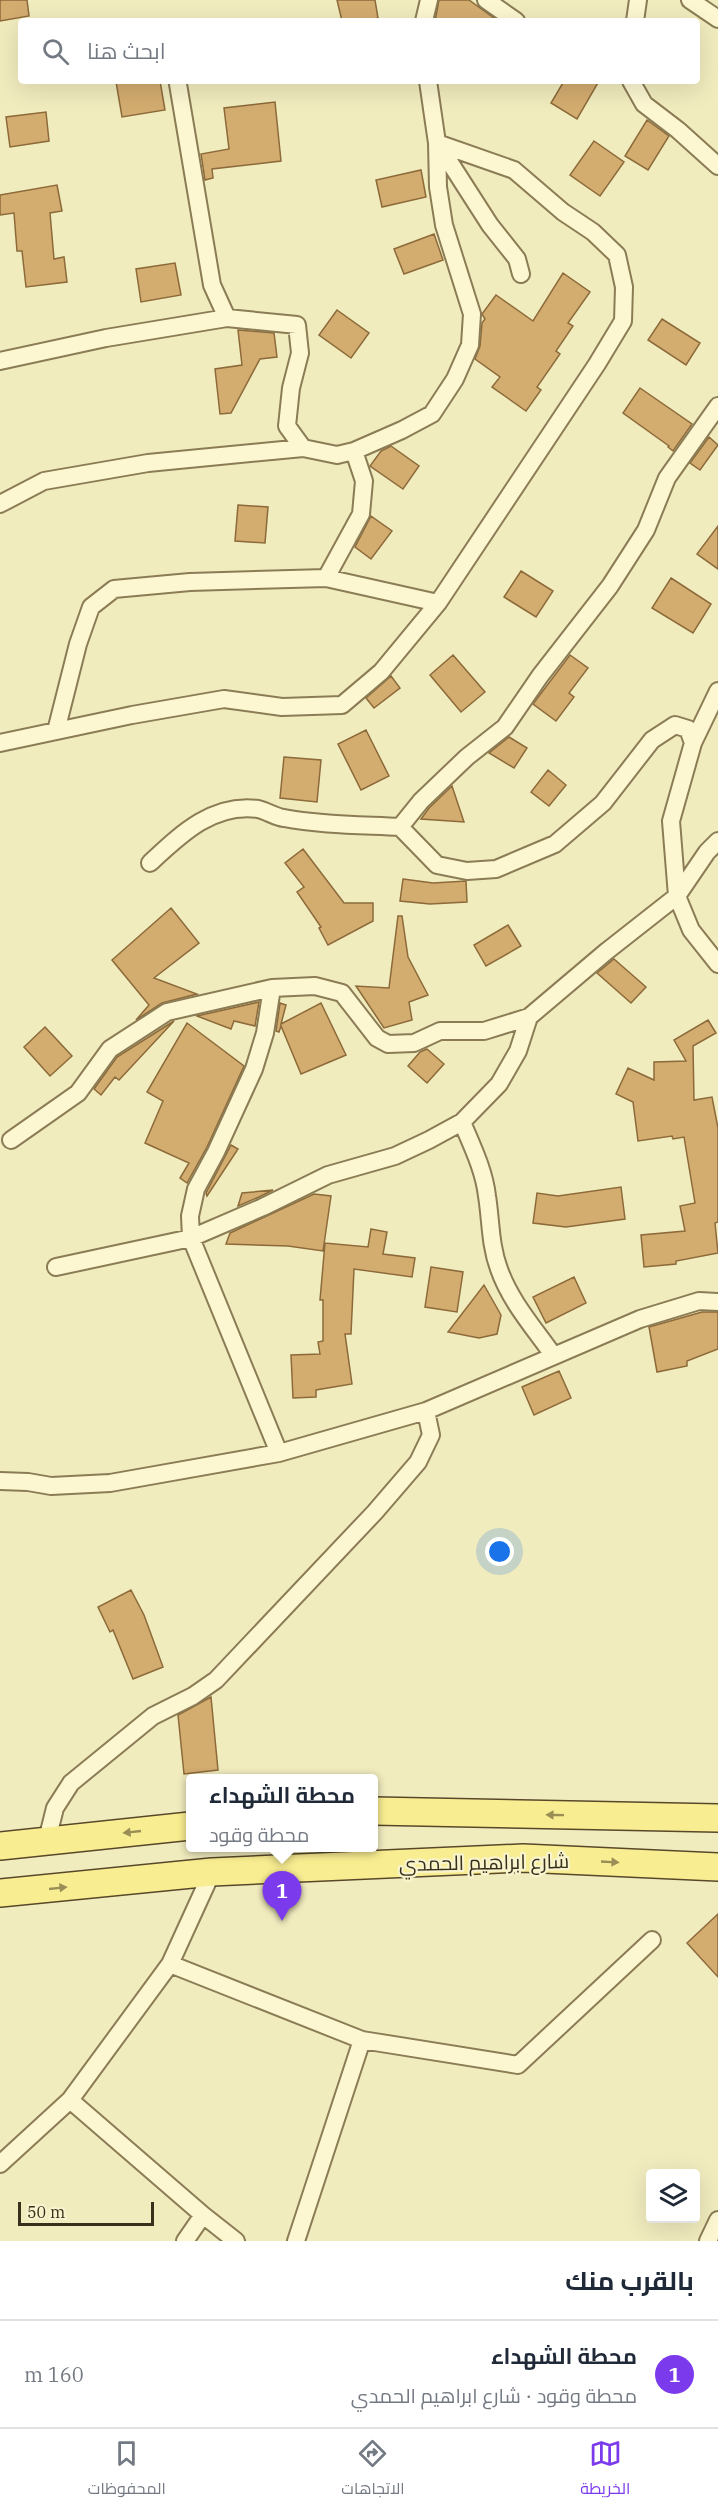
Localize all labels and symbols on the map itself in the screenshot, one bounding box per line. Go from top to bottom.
your location [485,1537,514,1566]
one-way arrow [545,1810,564,1820]
one-way arrow [123,1827,142,1837]
street label: شارع ابراهيم الحمدي [399,1847,569,1880]
one-way arrow [601,1858,620,1867]
pin: 1 [262,1872,302,1921]
one-way arrow [49,1883,68,1893]
scale bar [18,2199,154,2226]

